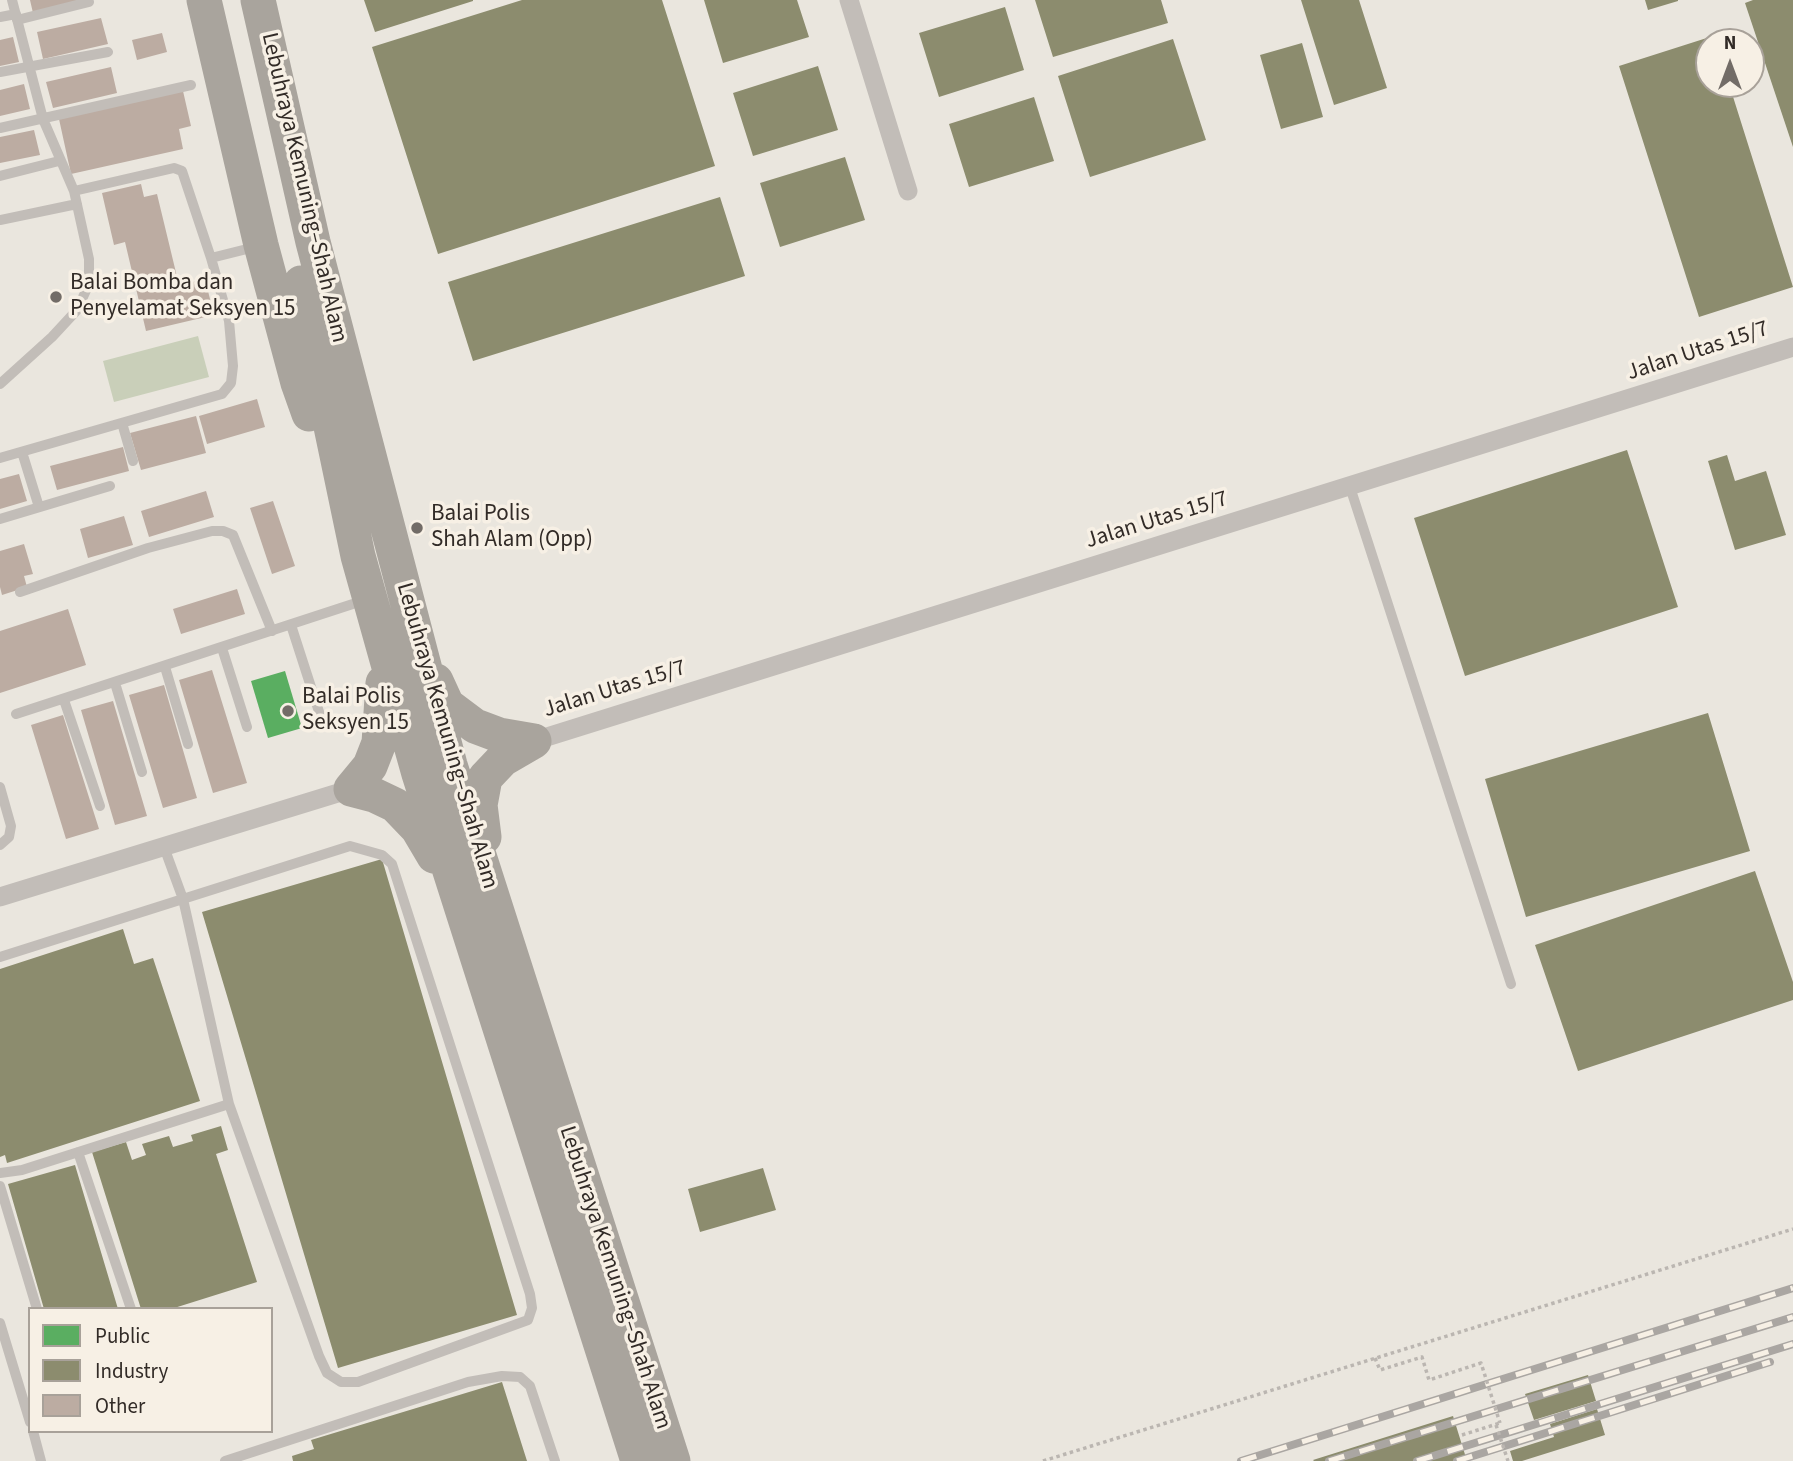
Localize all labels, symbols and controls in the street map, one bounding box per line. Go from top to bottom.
north arrow [1695,28,1765,98]
street label: Lebuhraya Kemuning–Shah Alam [254,30,352,346]
text: N [1724,30,1736,57]
place label: Balai Bomba dan Penyelamat Seksyen 15 [70,270,296,324]
marker: Balai Bomba dan Penyelamat Seksyen 15 [48,289,64,305]
street label: Jalan Utas 15/7 [1624,316,1772,388]
street label: Jalan Utas 15/7 [1082,486,1232,556]
place label: Balai Polis Shah Alam (Opp) [431,501,593,555]
marker: Balai Polis Shah Alam (Opp) [409,520,425,536]
street label: Lebuhraya Kemuning–Shah Alam [389,580,503,892]
street label: Jalan Utas 15/7 [540,655,690,725]
place label: Balai Polis Seksyen 15 [302,684,409,738]
marker: Balai Polis Seksyen 15 [280,703,296,719]
street label: Lebuhraya Kemuning–Shah Alam [552,1123,676,1433]
legend [28,1307,273,1433]
text: Public [95,1321,150,1351]
text: Industry [95,1356,168,1386]
text: Other [95,1391,145,1421]

